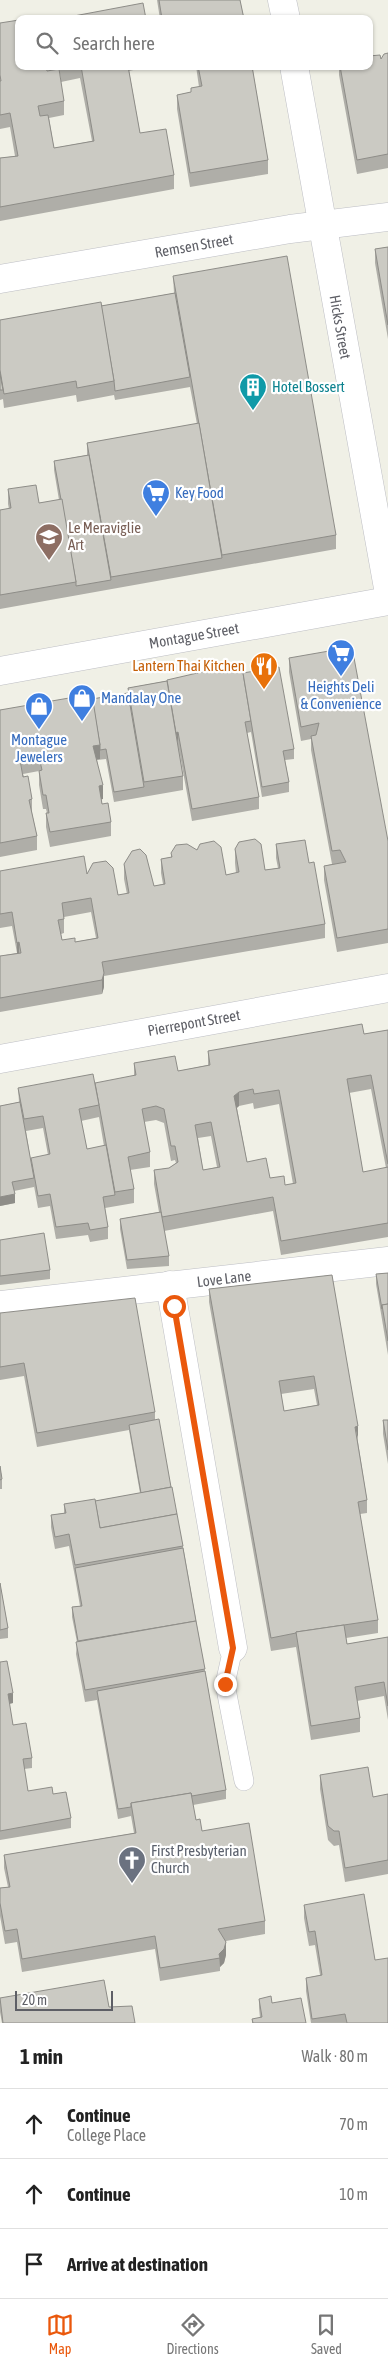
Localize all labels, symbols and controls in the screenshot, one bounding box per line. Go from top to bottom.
search box [15,15,373,70]
icon: search [33,29,61,57]
text: Search here [73,32,155,54]
street label: Remsen Street [153,230,235,261]
street label: Hicks Street [327,294,354,360]
building icon: Hotel Bossert [238,372,268,411]
place label: Hotel Bossert [272,378,345,395]
supermarket icon: Key Food [141,478,171,517]
place label: Key Food [175,484,224,501]
place label: Le Meraviglie Art [68,519,141,553]
school or university icon: Le Meraviglie Art [34,522,64,561]
street label: Montague Street [148,619,240,652]
supermarket icon: Heights Deli & Convenience [326,638,356,677]
restaurant icon: Lantern Thai Kitchen [249,651,279,690]
place label: Lantern Thai Kitchen [132,657,245,674]
place label: Heights Deli & Convenience [301,678,382,712]
shop icon: Mandalay One [67,683,97,722]
place label: Mandalay One [101,689,182,706]
shop icon: Montague Jewelers [24,691,54,730]
place label: Montague Jewelers [11,731,67,765]
street label: Pierrepont Street [146,1006,242,1039]
street label: Love Lane [196,1267,252,1290]
route start [163,1295,186,1318]
route end [214,1673,237,1696]
place label: First Presbyterian Church [151,1842,247,1876]
church icon: First Presbyterian Church [117,1845,147,1884]
scale bar [15,1988,112,2011]
text: 20 m [22,1992,47,2008]
text: 1 min [20,2044,63,2068]
text: Walk · 80 m [302,2047,368,2065]
text: Continue [67,2104,131,2126]
icon: ahead [20,2110,48,2138]
text: 70 m [339,2115,368,2133]
text: College Place [67,2126,146,2144]
icon: ahead [20,2180,48,2208]
text: Continue [67,2183,131,2205]
text: 10 m [339,2185,368,2203]
icon: arrive [20,2250,48,2278]
text: Arrive at destination [67,2253,208,2275]
tab: Map [46,2311,74,2357]
tab: Directions [166,2311,219,2357]
tab: Saved [311,2311,342,2357]

